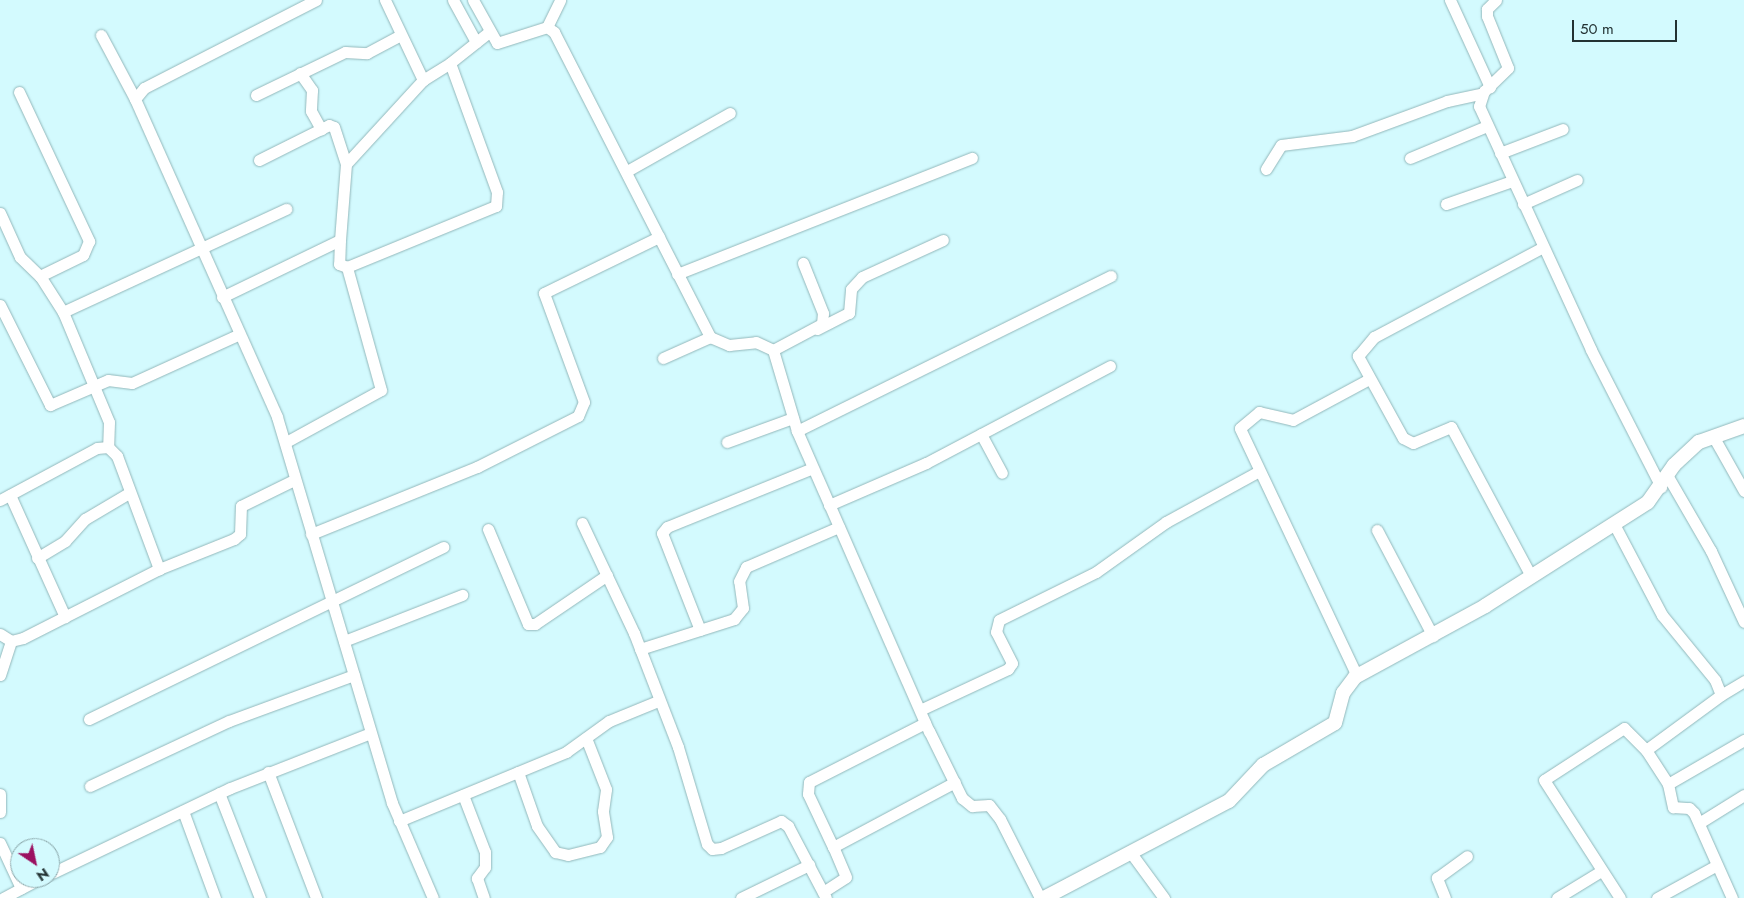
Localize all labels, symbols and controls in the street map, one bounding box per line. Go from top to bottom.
scale bar [1574,10,1679,42]
text: 50 m [1580,18,1614,40]
north arrow [10,838,60,888]
text: N [33,863,53,886]

